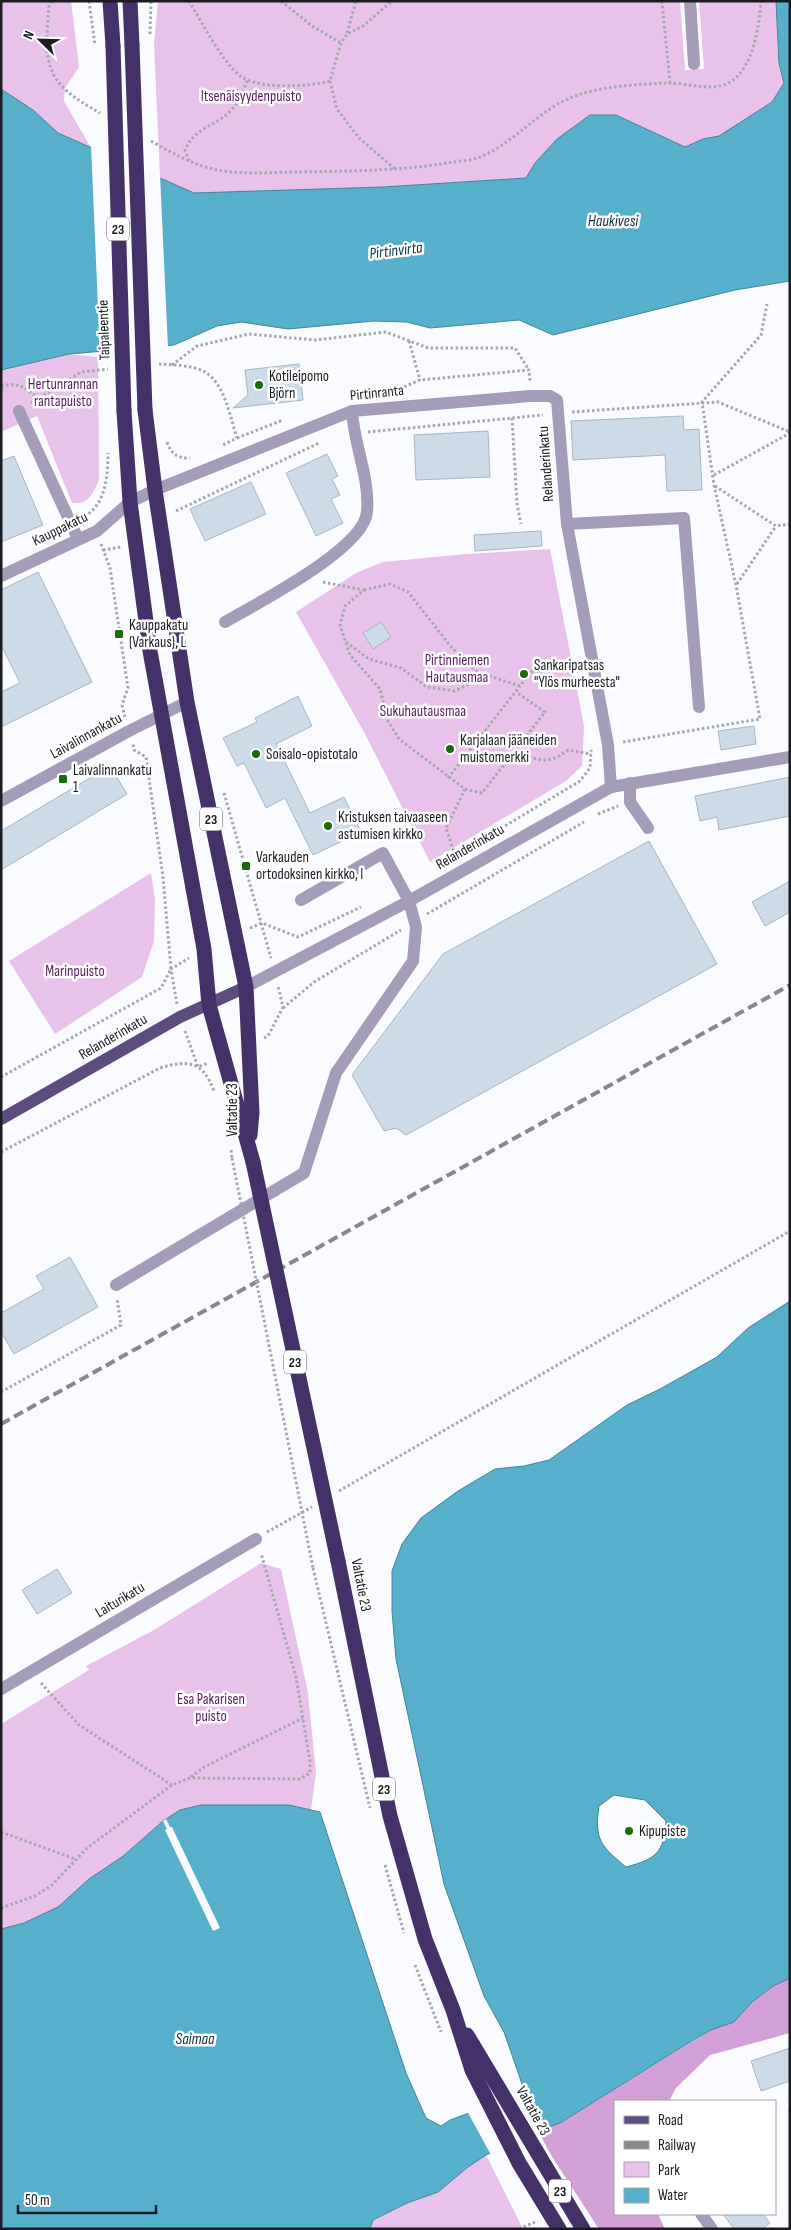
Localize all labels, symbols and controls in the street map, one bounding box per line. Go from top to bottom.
north arrow [15,15,65,65]
text: N [19,28,38,42]
park label: Itsenäisyydenpuisto [201,87,301,106]
water label: Haukivesi [588,212,639,231]
road number: 23 [107,218,129,240]
water label: Pirtinvirta [368,238,424,264]
street label: Taipaleentie [93,299,115,361]
place label: Kotileipomo Björn [269,367,329,403]
park label: Hertunrannan rantapuisto [28,375,98,411]
marker: Kotileipomo Björn [253,379,265,391]
street label: Pirtinranta [349,381,405,405]
street label: Relanderinkatu [534,425,558,503]
street label: Kauppakatu [29,507,91,551]
place label: Kauppakatu (Varkaus), L [129,616,188,652]
marker: Kauppakatu (Varkaus), L [113,628,125,640]
park label: Pirtinniemen Hautausmaa [425,651,489,687]
place label: Sankaripatsas "Ylös murheesta" [534,656,620,692]
marker: Sankaripatsas "Ylös murheesta" [518,668,530,680]
park label: Sukuhautausmaa [380,702,466,721]
street label: Laivalinnankatu [47,709,125,763]
place label: Karjalaan jääneiden muistomerkki [460,731,557,767]
marker: Karjalaan jääneiden muistomerkki [444,743,456,755]
place label: Soisalo-opistotalo [266,745,358,764]
marker: Soisalo-opistotalo [250,748,262,760]
place label: Laivalinnankatu 1 [73,761,152,797]
marker: Laivalinnankatu 1 [57,773,69,785]
road number: 23 [200,808,222,831]
place label: Kristuksen taivaaseen astumisen kirkko [338,808,448,844]
marker: Kristuksen taivaaseen astumisen kirkko [322,820,334,832]
street label: Relanderinkatu [432,820,508,874]
place label: Varkauden ortodoksinen kirkko, I [256,848,363,884]
marker: Varkauden ortodoksinen kirkko, I [240,860,252,872]
park label: Marinpuisto [45,962,105,981]
street label: Relanderinkatu [75,1010,151,1064]
street label: Valtatie 23 [223,1083,242,1137]
road number: 23 [284,1350,306,1374]
street label: Valtatie 23 [347,1557,375,1613]
street label: Laiturikatu [92,1578,148,1622]
park label: Esa Pakarisen puisto [177,1690,245,1726]
road number: 23 [373,1778,395,1800]
place label: Kipupiste [639,1822,686,1841]
marker: Kipupiste [623,1825,635,1837]
water label: Saimaa [175,2030,215,2049]
street label: Valtatie 23 [512,2083,554,2139]
legend [614,2100,776,2215]
text: Road [658,2111,683,2130]
text: Railway [658,2136,696,2155]
text: Park [658,2161,680,2180]
road number: 23 [549,2180,571,2202]
scale bar [18,2182,155,2214]
text: Water [658,2186,689,2205]
text: 50 m [25,2191,50,2210]

